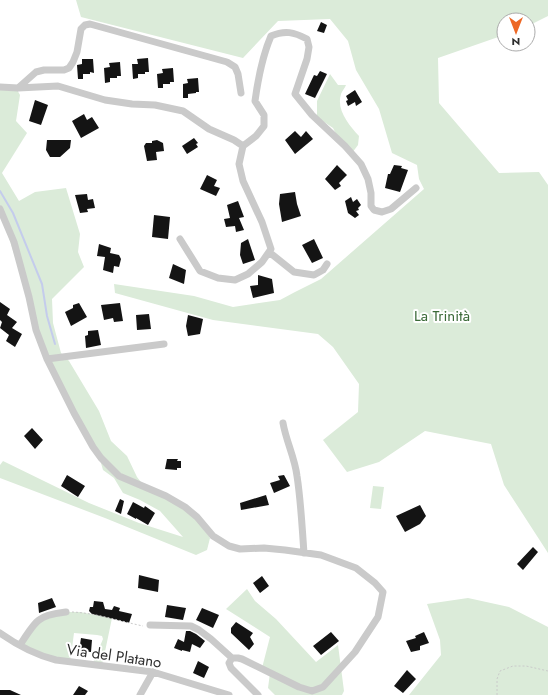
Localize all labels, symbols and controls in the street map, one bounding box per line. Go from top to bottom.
north arrow [496,12,536,52]
text: N [512,34,520,50]
park label: La Trinità [414,305,470,327]
street label: Via del Platano [65,638,163,674]

